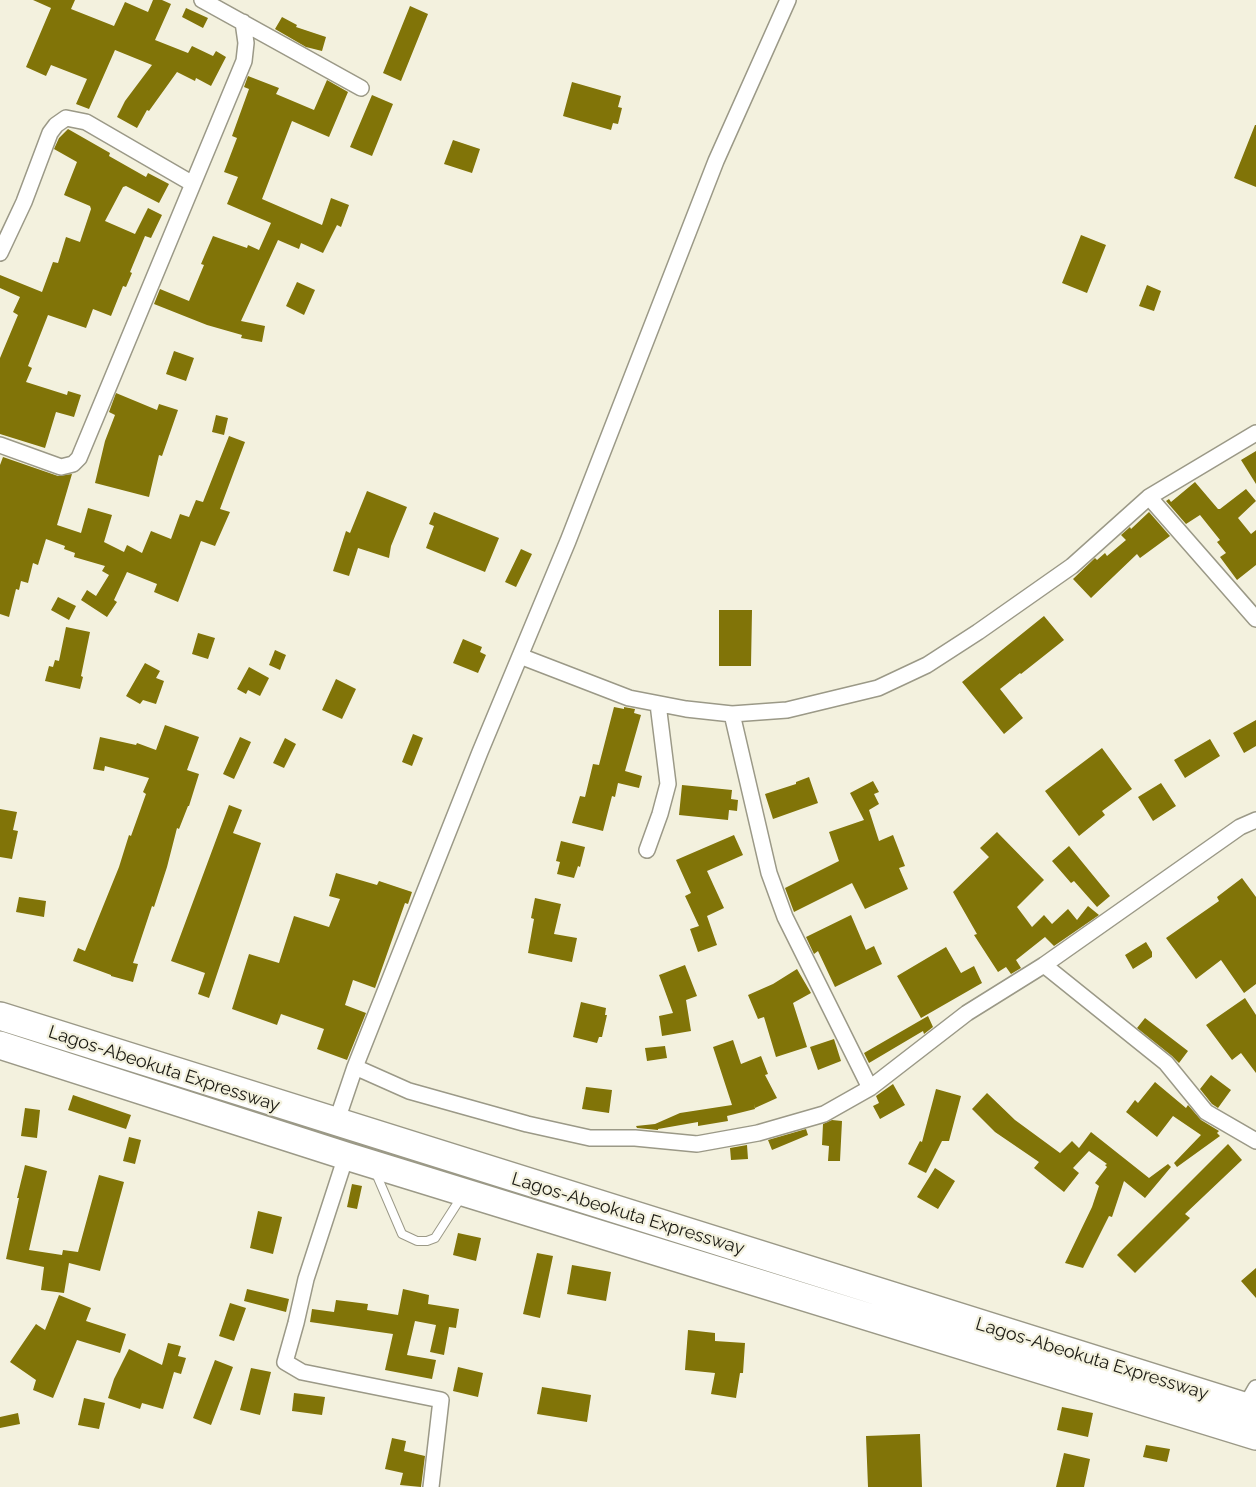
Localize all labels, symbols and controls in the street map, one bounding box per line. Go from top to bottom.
street label: Lagos-Abeokuta Expressway [45,1021,283,1117]
street label: Lagos-Abeokuta Expressway [509,1168,747,1260]
street label: Lagos-Abeokuta Expressway [973,1313,1211,1405]

